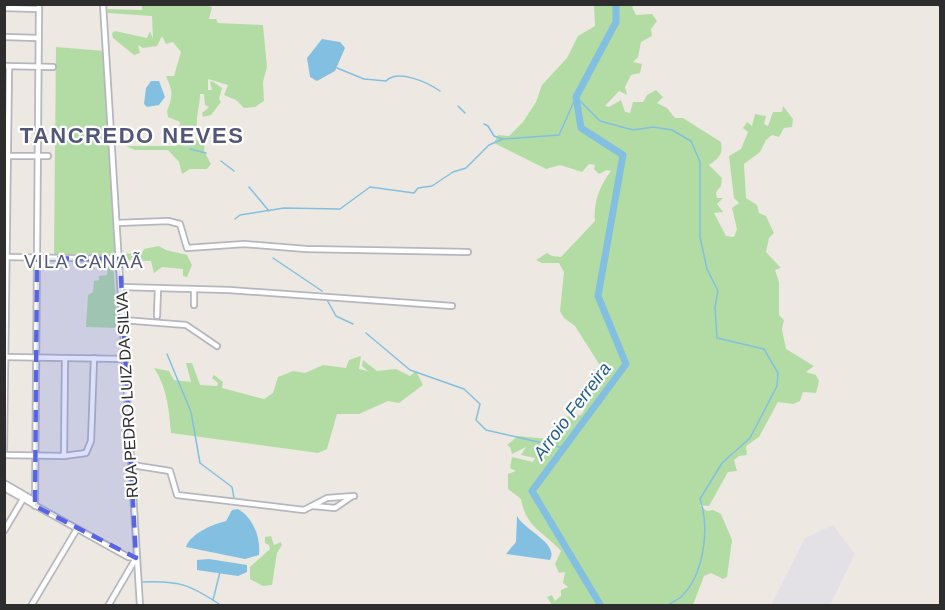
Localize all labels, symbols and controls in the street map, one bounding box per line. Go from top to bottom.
district label: TANCREDO NEVES [20,123,244,148]
district label: VILA CANAÃ [24,251,144,272]
street label: RUA PEDRO LUIZ DA SILVA [113,291,141,499]
water label: Arroio Ferreira [528,359,615,464]

